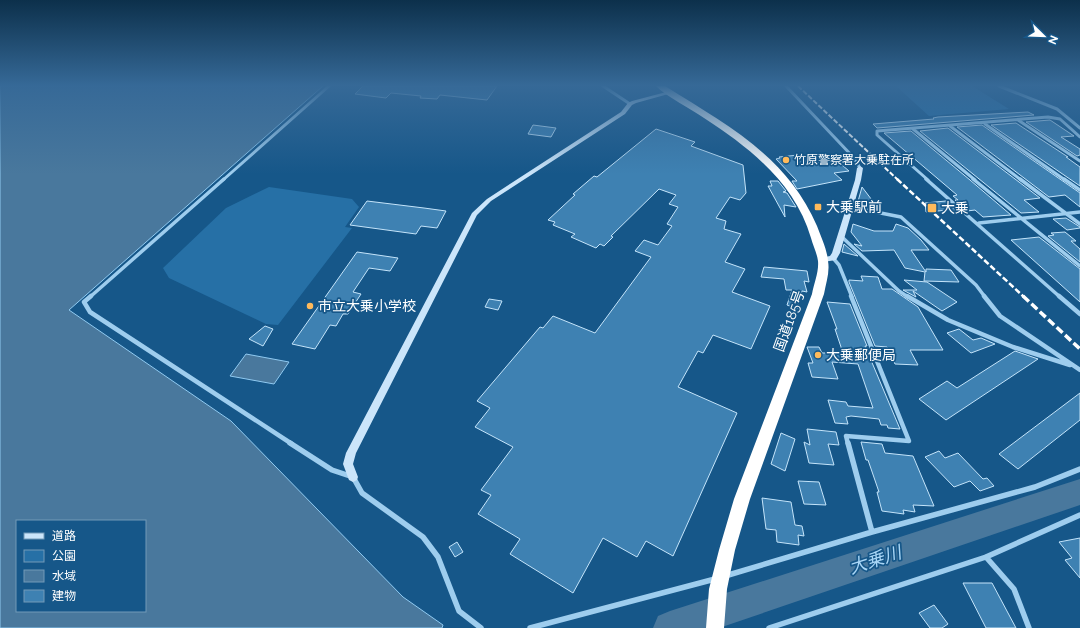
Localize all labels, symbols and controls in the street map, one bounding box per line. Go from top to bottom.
north arrow [1024,16,1064,56]
text: N [1045,33,1060,46]
place label: 竹原警察署大乗駐在所 [794,153,914,167]
marker: 竹原警察署大乗駐在所 [781,155,791,165]
place label: 大乗駅前 [826,199,882,215]
place label: 大乗 [941,200,969,216]
marker: 大乗駅前 [813,202,823,212]
marker: 大乗 [926,202,938,214]
street label: 国道185号 [771,288,807,354]
place label: 市立大乗小学校 [318,298,416,314]
marker: 市立大乗小学校 [305,301,315,311]
place label: 大乗郵便局 [826,347,896,363]
marker: 大乗郵便局 [813,350,823,360]
legend [16,520,146,612]
text: 道路 [52,529,76,543]
water label: 大乗川 [846,541,906,578]
text: 公園 [52,549,76,563]
text: 水域 [52,569,76,583]
text: 建物 [52,589,76,603]

